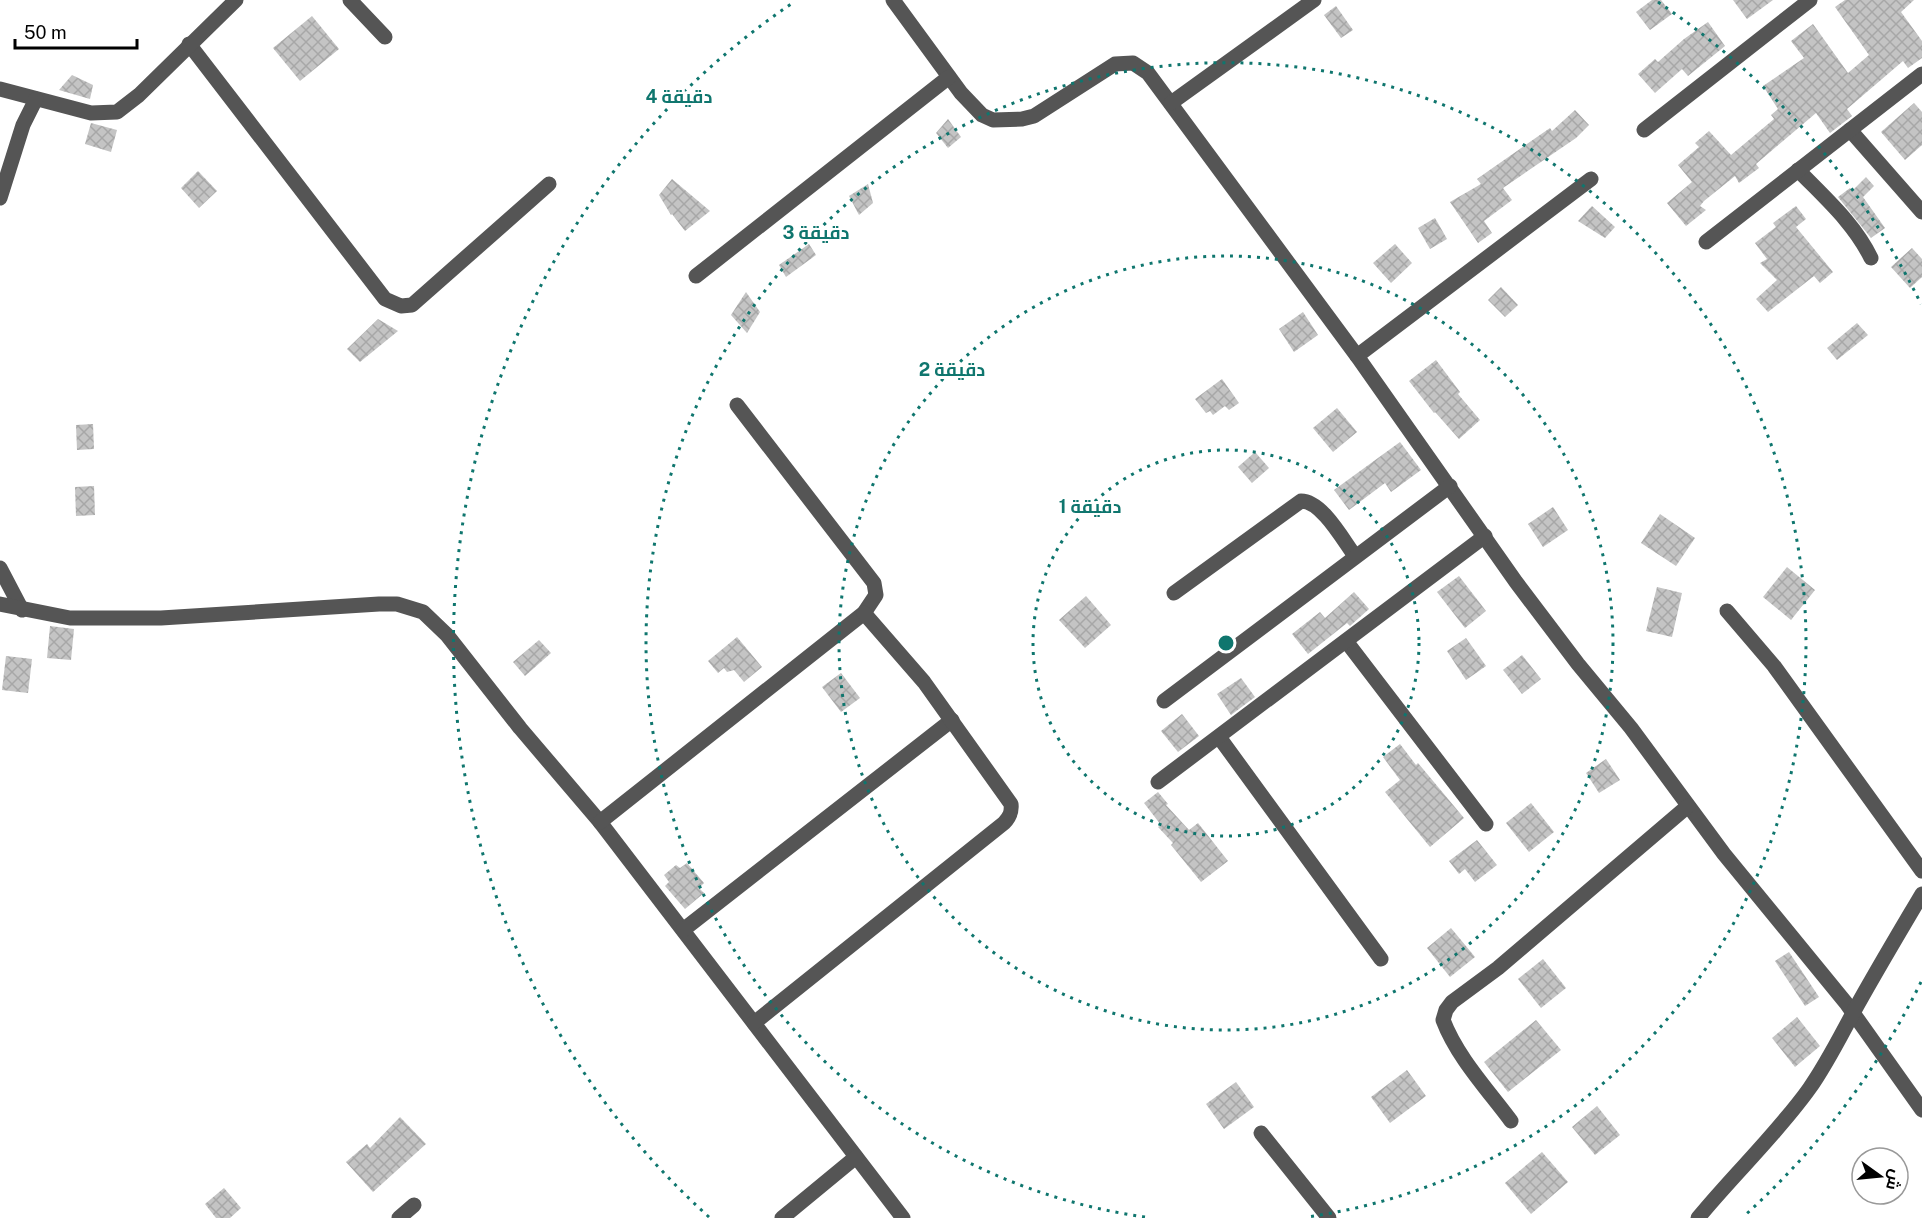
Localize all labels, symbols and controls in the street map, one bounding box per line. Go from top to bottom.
scale bar [15,12,136,50]
text: 50 m [24,22,67,43]
text: 4 دقيقة [646,86,712,107]
text: 3 دقيقة [783,222,850,243]
text: 2 دقيقة [919,359,985,380]
text: 1 دقيقة [1059,496,1121,517]
centre of rings [1216,633,1236,653]
north arrow [1850,1146,1910,1206]
text: ش [1882,1167,1906,1192]

